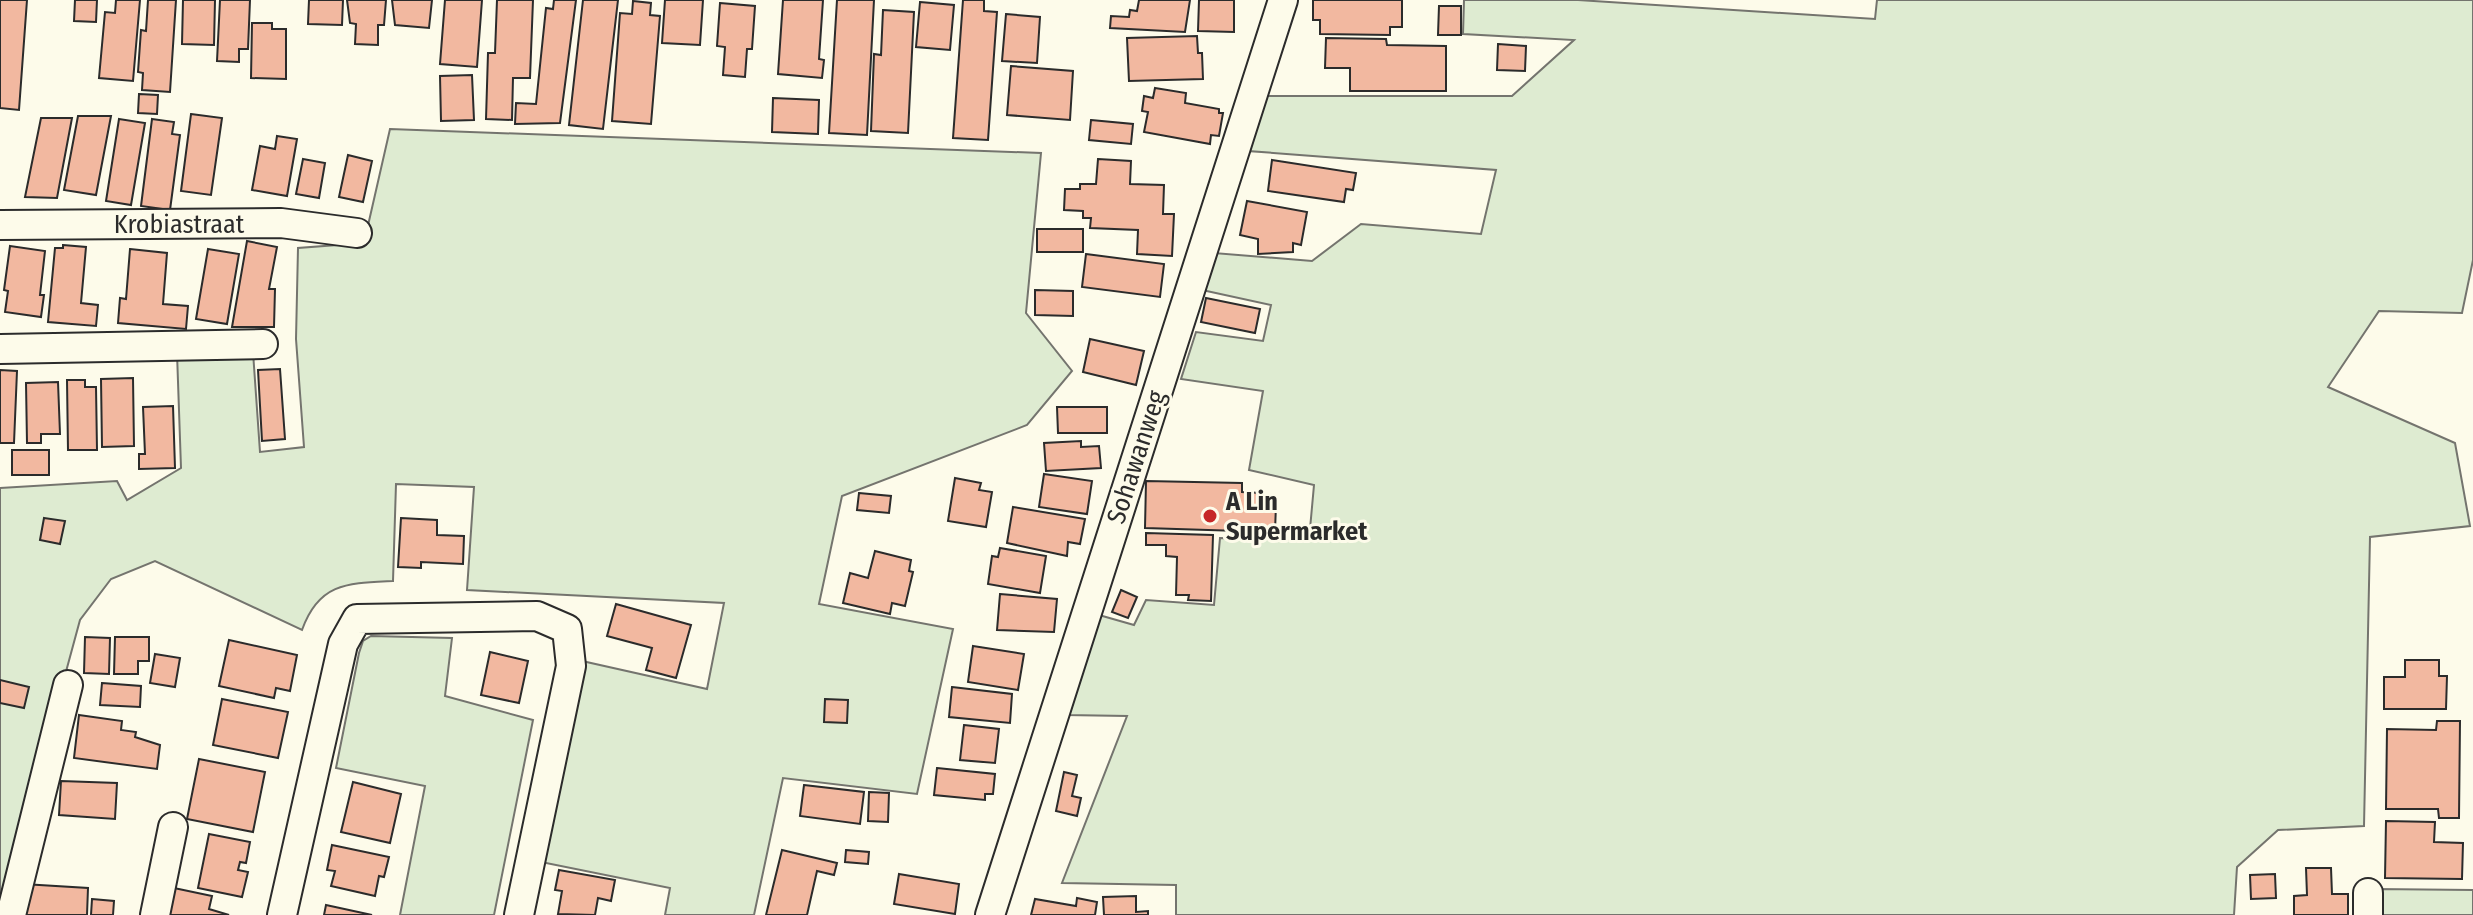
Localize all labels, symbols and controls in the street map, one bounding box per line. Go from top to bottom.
street label: Krobiastraat [114,209,245,240]
street label: Sohawanweg [1100,386,1173,528]
place label: A Lin Supermarket [1225,486,1368,547]
marker: A Lin Supermarket [1201,507,1219,525]

